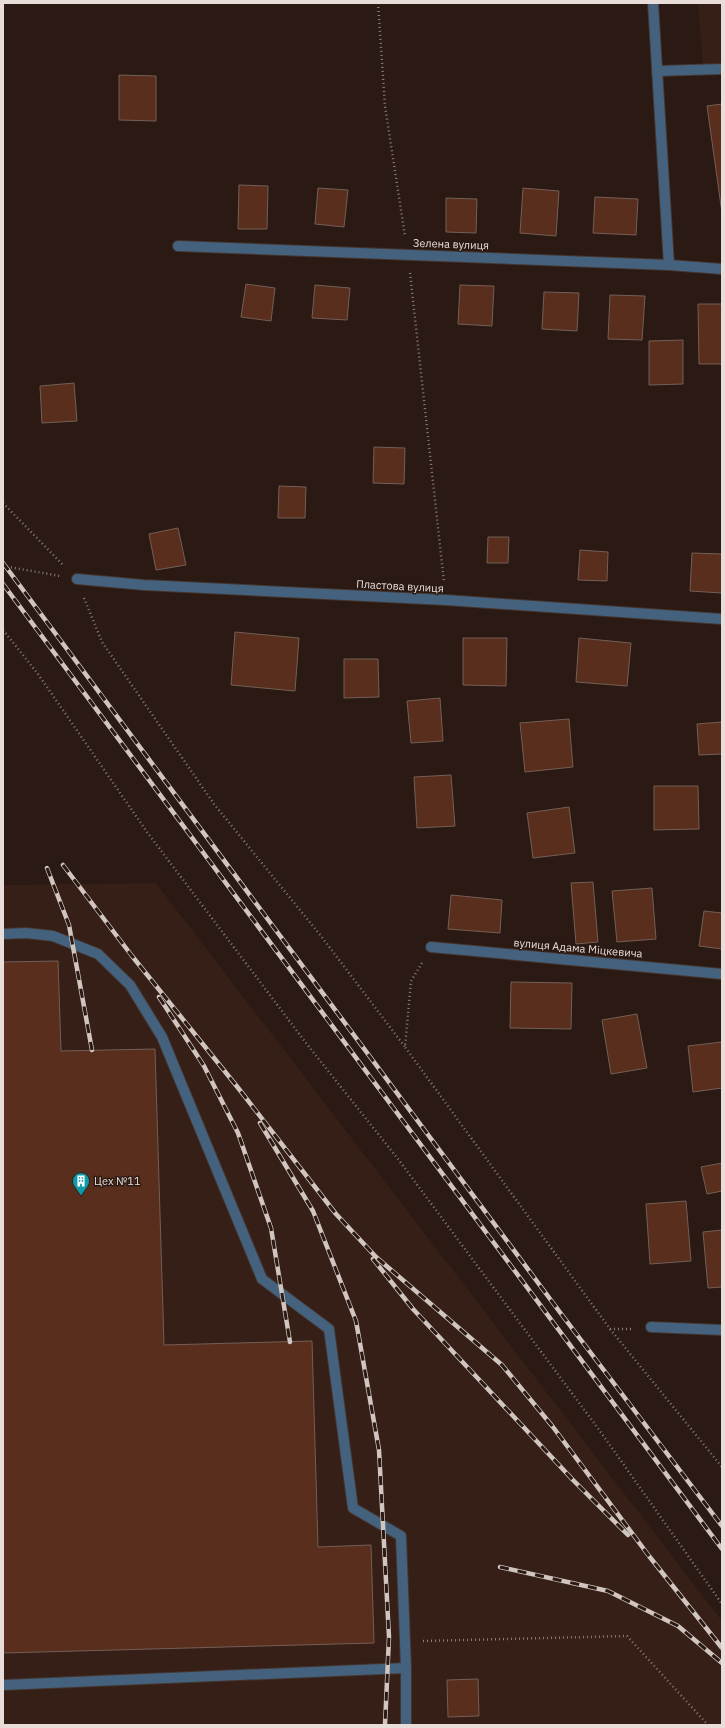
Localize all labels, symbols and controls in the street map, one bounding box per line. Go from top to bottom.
street label: Зелена вулиця [413,236,489,252]
street label: Пластова вулиця [356,577,444,595]
street label: вулиця Адама Міцкевича [513,935,643,961]
building icon: Цех №11 [71,1171,91,1196]
place label: Цех №11 [94,1174,141,1188]

